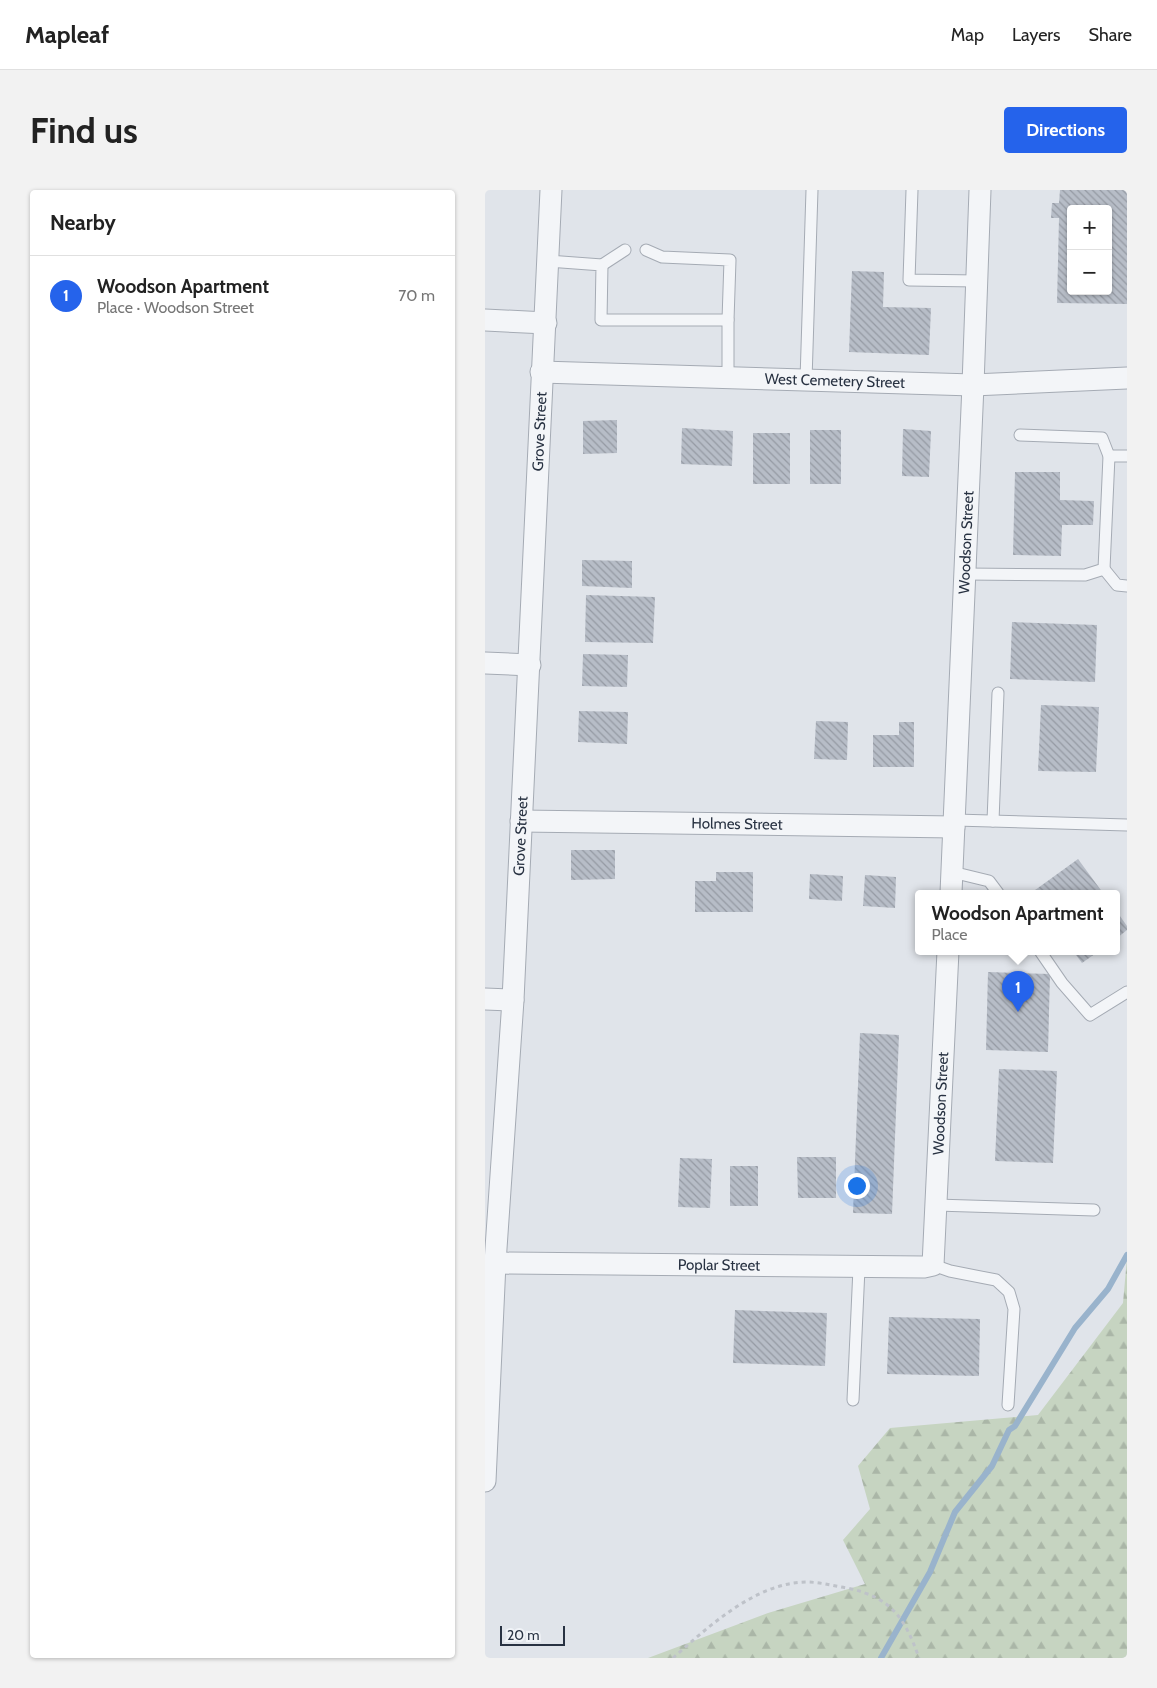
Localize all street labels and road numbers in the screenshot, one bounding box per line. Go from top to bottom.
street label: West Cemetery Street [764,370,905,392]
street label: Grove Street [529,391,551,472]
street label: Woodson Street [955,490,977,594]
street label: Grove Street [510,796,532,876]
street label: Holmes Street [691,814,783,834]
street label: Woodson Street [929,1051,952,1155]
street label: Poplar Street [678,1256,760,1274]

